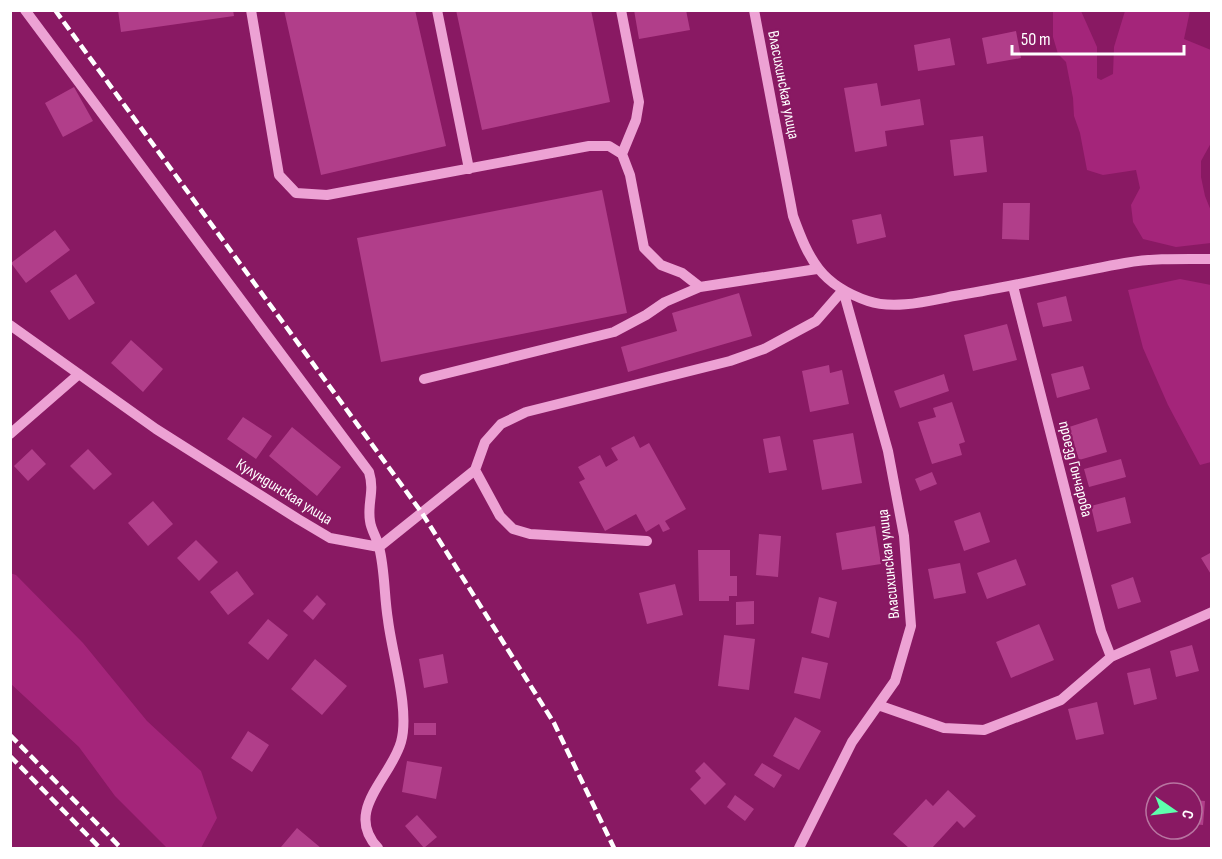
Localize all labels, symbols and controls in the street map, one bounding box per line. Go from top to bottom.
scale bar [1012,18,1184,56]
street label: Власихинская улица [763,29,803,141]
text: 50 m [1021,29,1051,50]
street label: проезд Гончарова [1054,419,1096,519]
street label: Кулундинская улица [232,455,336,529]
street label: Власихинская улица [874,508,904,620]
north arrow [1144,781,1204,841]
text: С [1177,808,1197,821]

